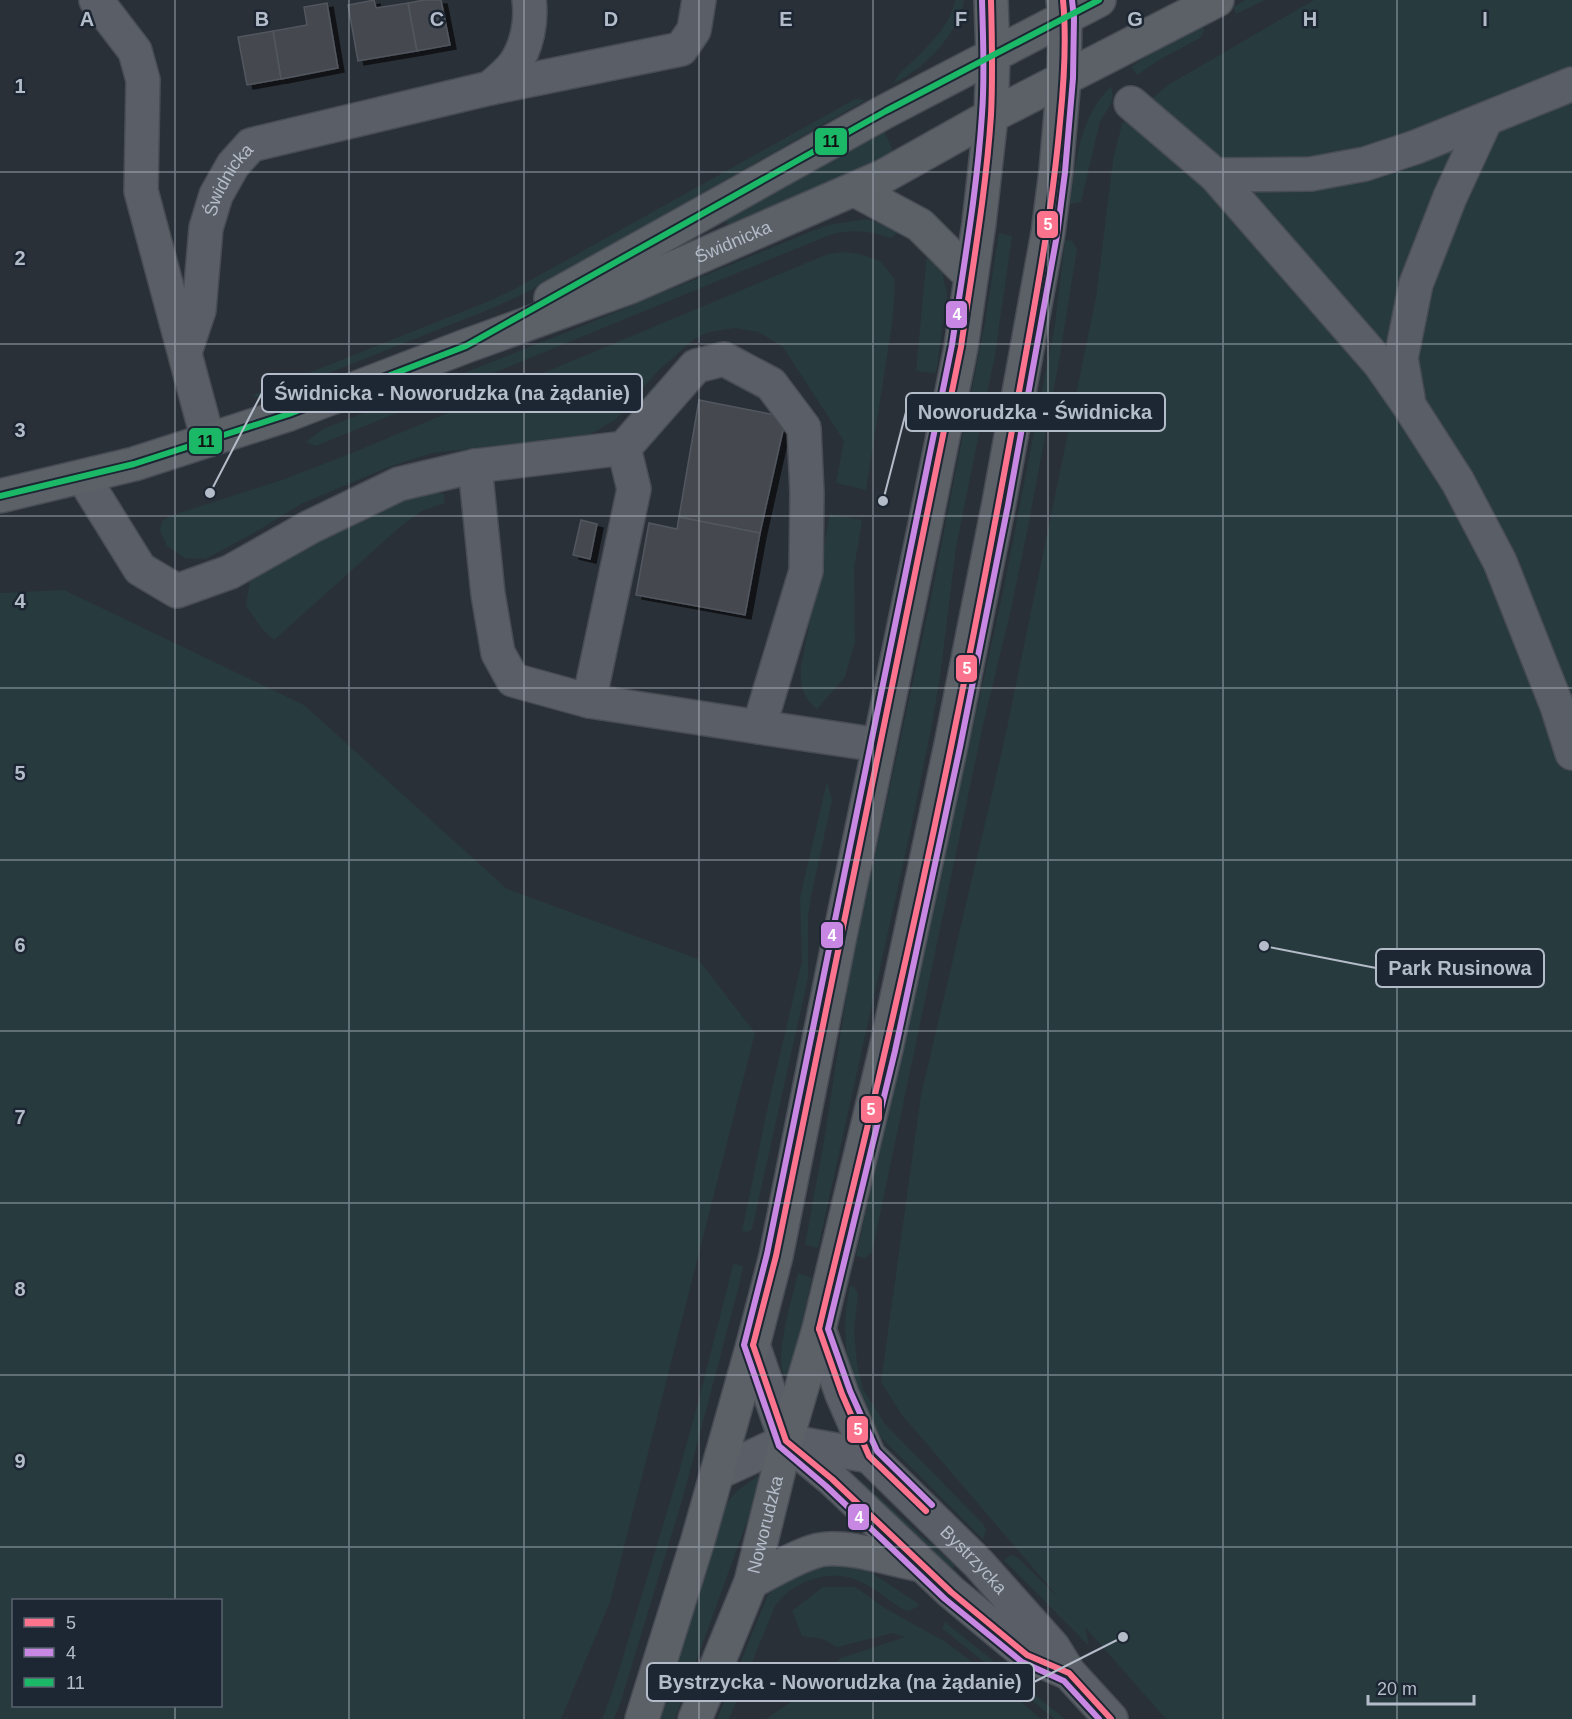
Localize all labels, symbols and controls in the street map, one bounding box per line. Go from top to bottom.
text: A [80,8,94,30]
text: B [255,8,269,30]
text: C [430,8,444,30]
text: D [604,8,618,30]
text: E [779,8,793,30]
text: F [955,8,967,30]
text: G [1127,8,1143,30]
text: H [1303,8,1317,30]
text: I [1482,8,1488,30]
text: 1 [14,75,26,97]
line badge: 11 [814,127,848,156]
text: 11 [823,133,840,150]
street label: Świdnicka [199,139,258,219]
line badge: 5 [1036,210,1059,239]
street label: Świdnicka [691,216,775,267]
text: 5 [1044,216,1053,233]
text: 2 [14,247,26,269]
line badge: 4 [945,300,968,329]
text: 4 [953,306,962,323]
callout: Świdnicka - Noworudzka (na żądanie) [262,374,642,412]
text: Świdnicka - Noworudzka (na żądanie) [274,381,630,404]
callout: Noworudzka - Świdnicka [906,393,1165,431]
text: Noworudzka - Świdnicka [918,400,1153,423]
text: 3 [14,419,26,441]
line badge: 11 [188,427,223,455]
text: 11 [198,433,215,450]
text: 4 [14,590,26,612]
line badge: 5 [955,654,978,683]
text: 5 [963,660,972,677]
text: 5 [14,762,26,784]
line badge: 4 [820,921,844,949]
text: 4 [828,927,837,944]
text: 6 [14,934,26,956]
callout: Park Rusinowa [1376,949,1544,987]
text: Park Rusinowa [1388,957,1533,979]
line badge: 5 [860,1095,883,1124]
text: 5 [867,1101,876,1118]
text: 7 [14,1106,26,1128]
text: 8 [14,1278,26,1300]
line badge: 5 [846,1415,869,1444]
text: 5 [854,1421,863,1438]
text: 9 [14,1450,26,1472]
street label: Noworudzka [743,1473,787,1576]
line badge: 4 [847,1503,870,1531]
text: 4 [855,1509,864,1526]
street label: Bystrzycka [936,1522,1012,1599]
legend [12,1599,222,1707]
text: 5 [66,1613,76,1633]
text: 4 [66,1643,76,1663]
callout: Bystrzycka - Noworudzka (na żądanie) [647,1663,1034,1701]
scale bar [1368,1668,1474,1706]
text: Bystrzycka - Noworudzka (na żądanie) [658,1671,1022,1693]
text: 11 [66,1673,85,1693]
text: 20 m [1377,1679,1417,1699]

